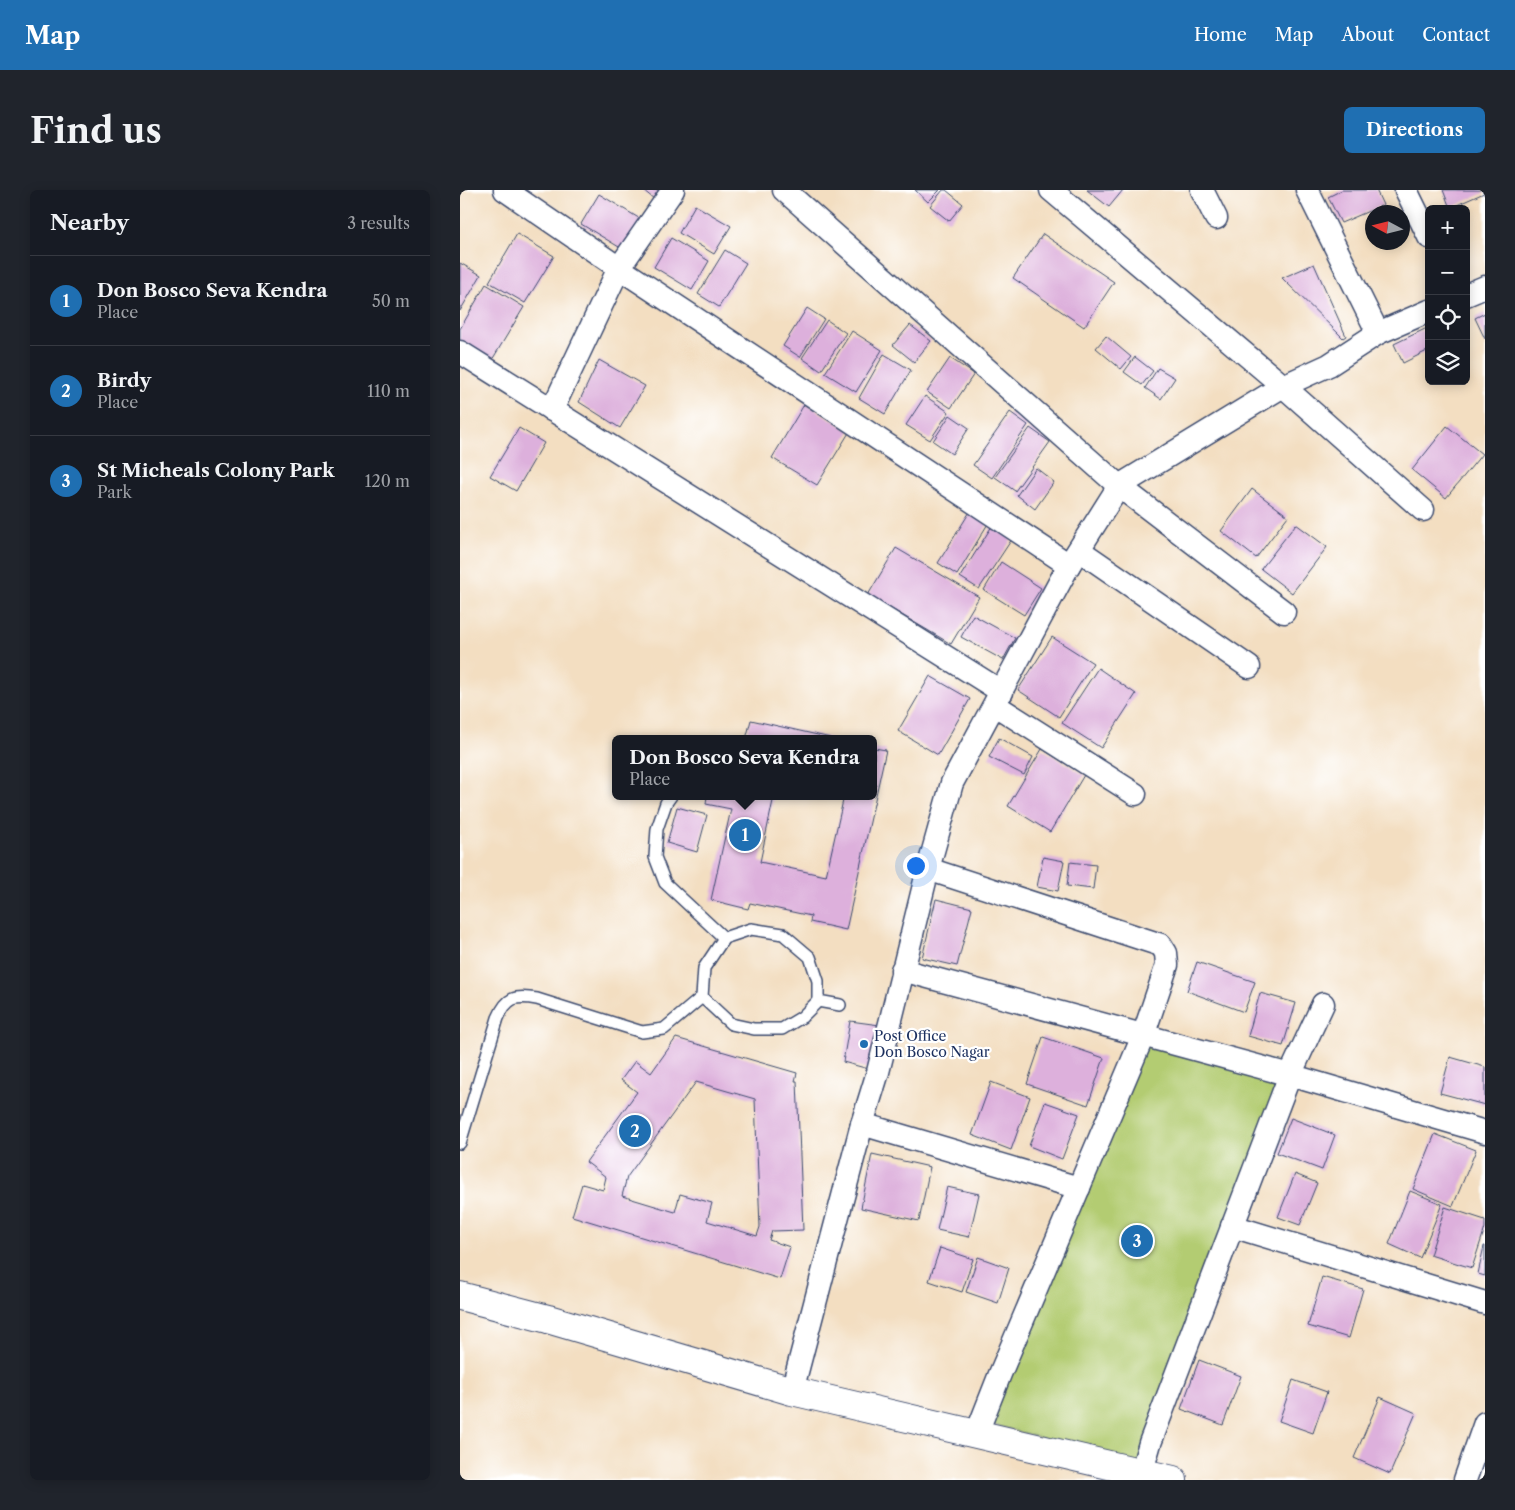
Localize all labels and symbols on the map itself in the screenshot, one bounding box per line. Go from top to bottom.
north arrow [1365,205,1410,250]
pin: 1 [729,816,761,854]
your location [903,853,929,879]
place label: Post Office Don Bosco Nagar [874,1027,990,1061]
marker: Post Office Don Bosco Nagar [858,1038,870,1050]
pin: 2 [619,1112,651,1150]
pin: 3 [1121,1222,1153,1260]

